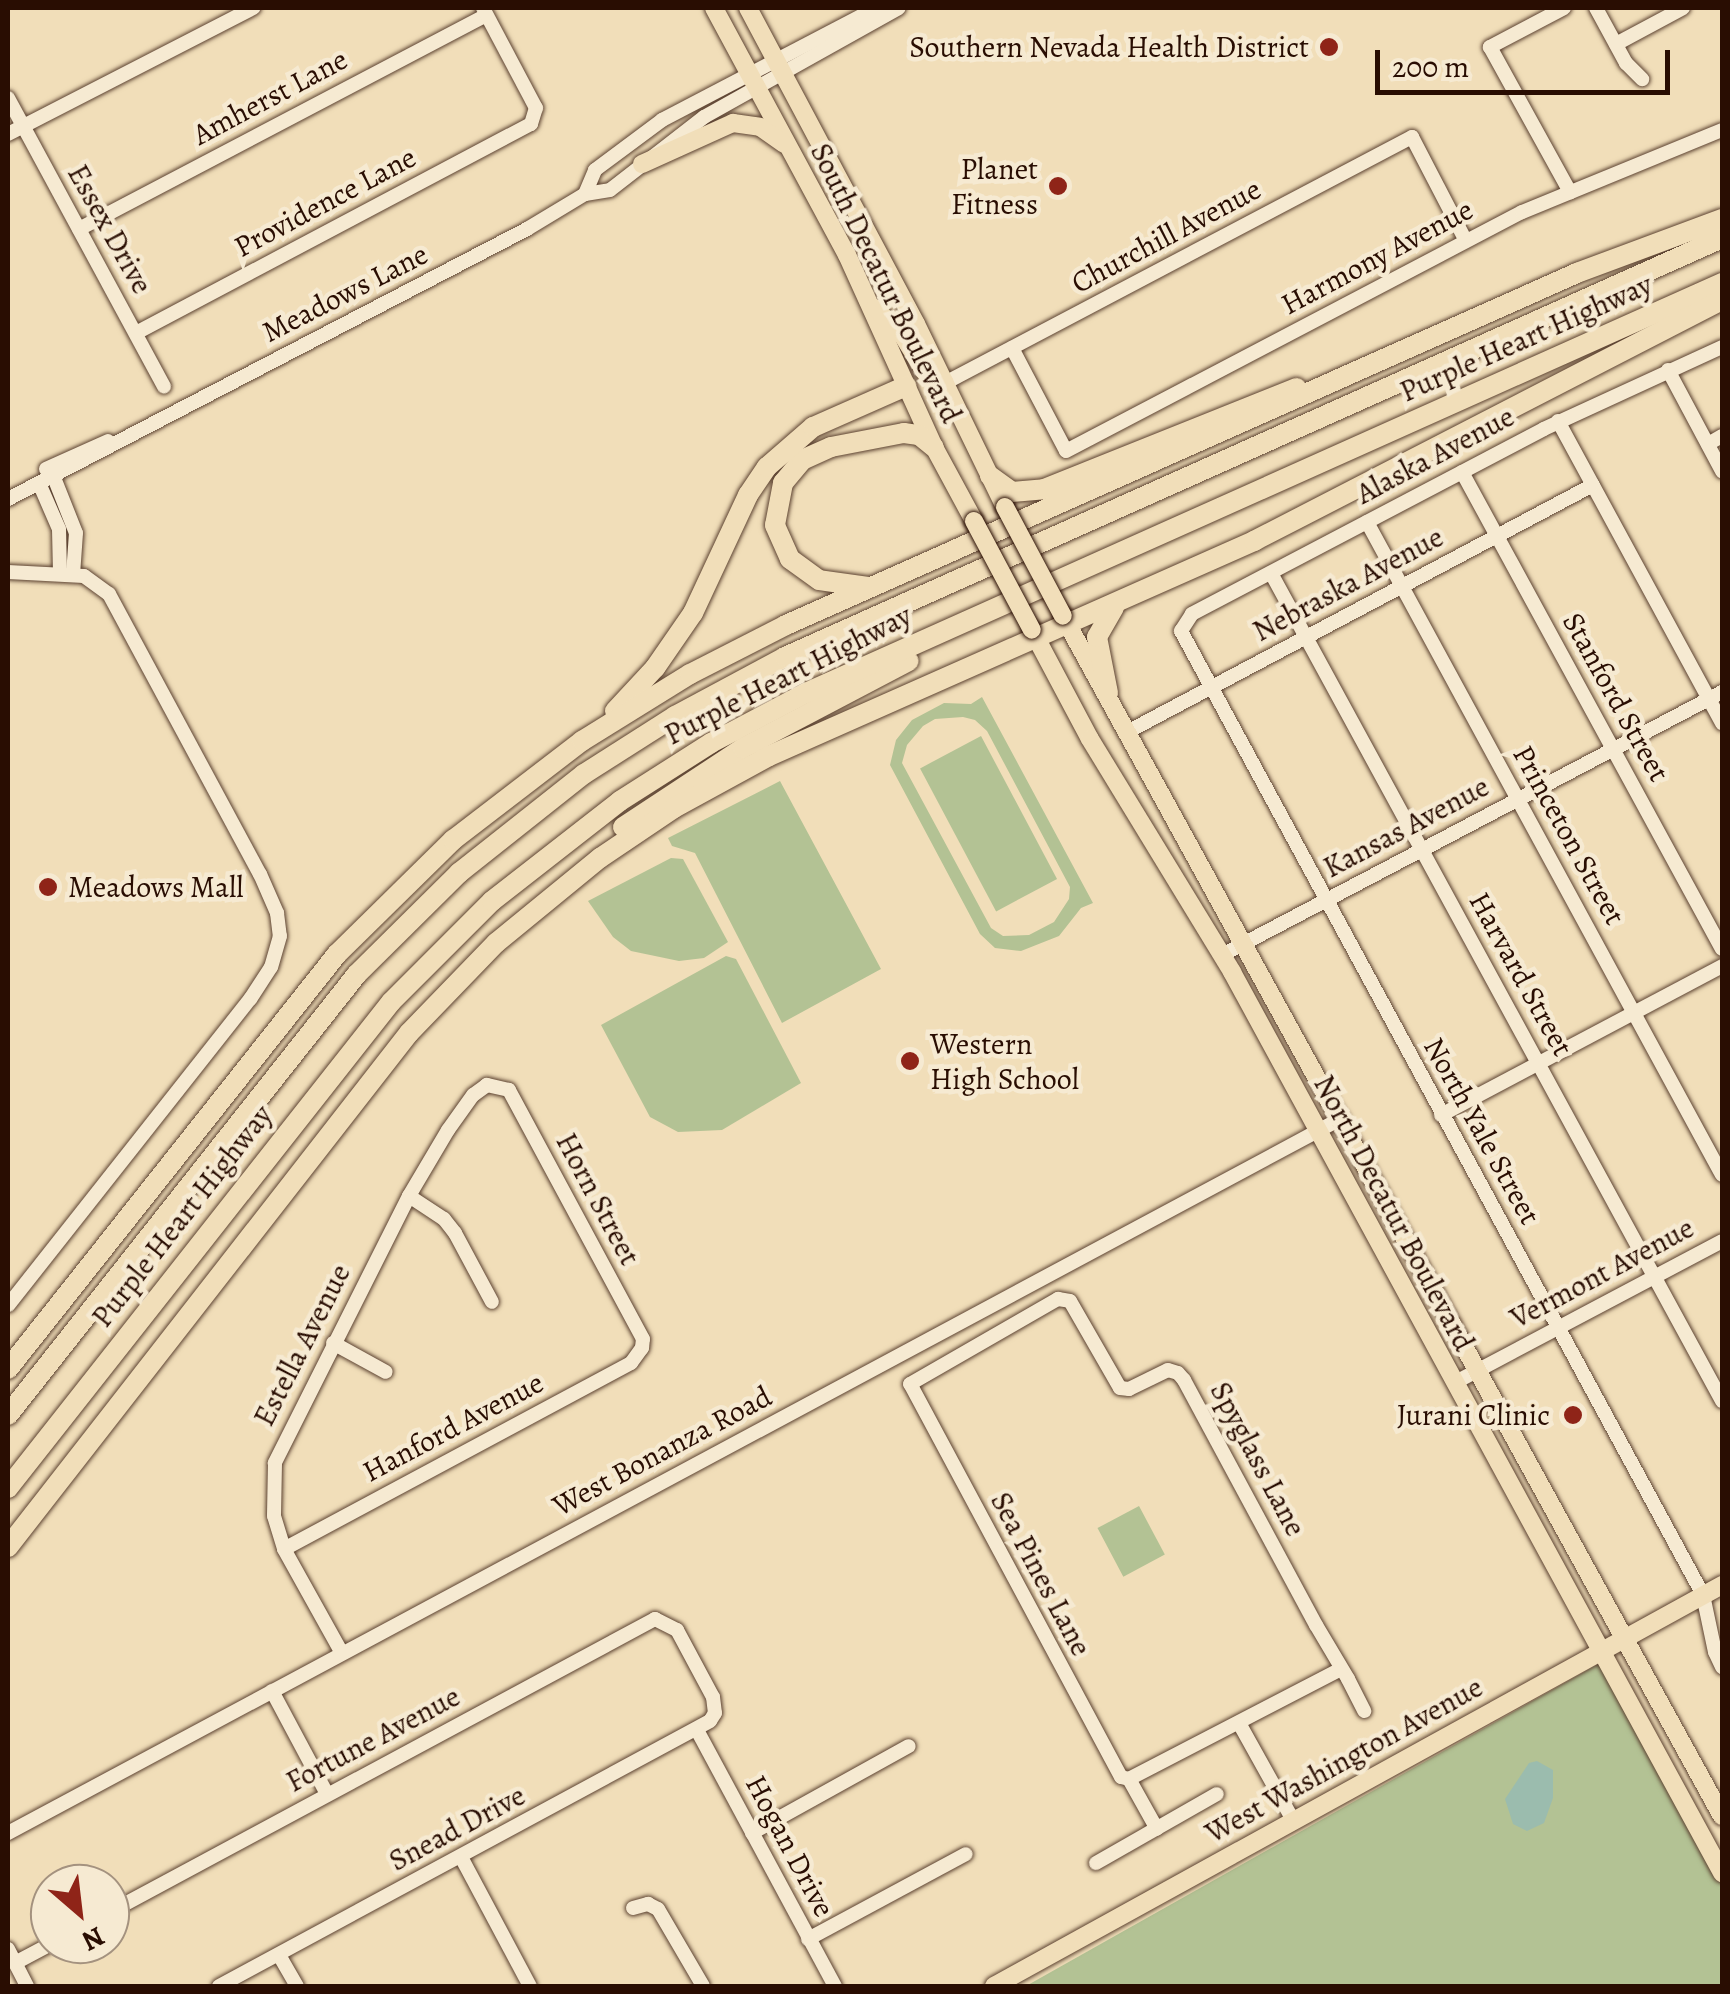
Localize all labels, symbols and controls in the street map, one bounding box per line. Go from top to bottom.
place label: Southern Nevada Health District [909,29,1309,65]
scale bar [1380,30,1675,92]
marker: Southern Nevada Health District [1318,36,1340,58]
street label: Amherst Lane [187,41,353,153]
text: 200 m [1392,47,1469,87]
street label: South Decatur Boulevard [803,137,969,429]
street label: Providence Lane [228,139,422,265]
place label: Planet Fitness [951,151,1038,222]
street label: Essex Drive [60,158,160,300]
street label: Churchill Avenue [1065,171,1267,301]
marker: Planet Fitness [1047,175,1069,197]
street label: Harmony Avenue [1275,191,1479,323]
street label: Meadows Lane [256,236,434,350]
street label: Purple Heart Highway [1394,266,1658,410]
street label: Alaska Avenue [1350,398,1520,512]
street label: Nebraska Avenue [1247,519,1449,649]
street label: Purple Heart Highway [659,597,917,753]
street label: Stanford Street [1555,606,1677,788]
street label: Princeton Street [1505,739,1633,931]
street label: Kansas Avenue [1317,768,1495,886]
place label: Meadows Mall [68,869,244,905]
marker: Meadows Mall [37,876,59,898]
street label: Harvard Street [1461,886,1581,1062]
place label: Western High School [930,1026,1079,1096]
street label: North Yale Street [1416,1031,1548,1231]
marker: Western High School [899,1050,921,1072]
street label: North Decatur Boulevard [1306,1069,1482,1357]
street label: Purple Heart Highway [84,1098,280,1334]
street label: Horn Street [548,1127,648,1271]
street label: Vermont Avenue [1504,1210,1700,1336]
street label: Estella Avenue [246,1258,358,1432]
street label: Hanford Avenue [357,1364,549,1490]
street label: Spyglass Lane [1202,1376,1314,1542]
street label: West Bonanza Road [546,1378,778,1524]
place label: Jurani Clinic [1397,1397,1550,1433]
marker: Jurani Clinic [1560,1402,1586,1428]
street label: Sea Pines Lane [983,1486,1099,1662]
street label: West Washington Avenue [1199,1669,1489,1851]
street label: Fortune Avenue [280,1678,466,1800]
street label: Hogan Drive [738,1769,842,1923]
street label: Snead Drive [383,1777,531,1879]
north arrow [30,1864,130,1964]
text: N [75,1917,111,1960]

